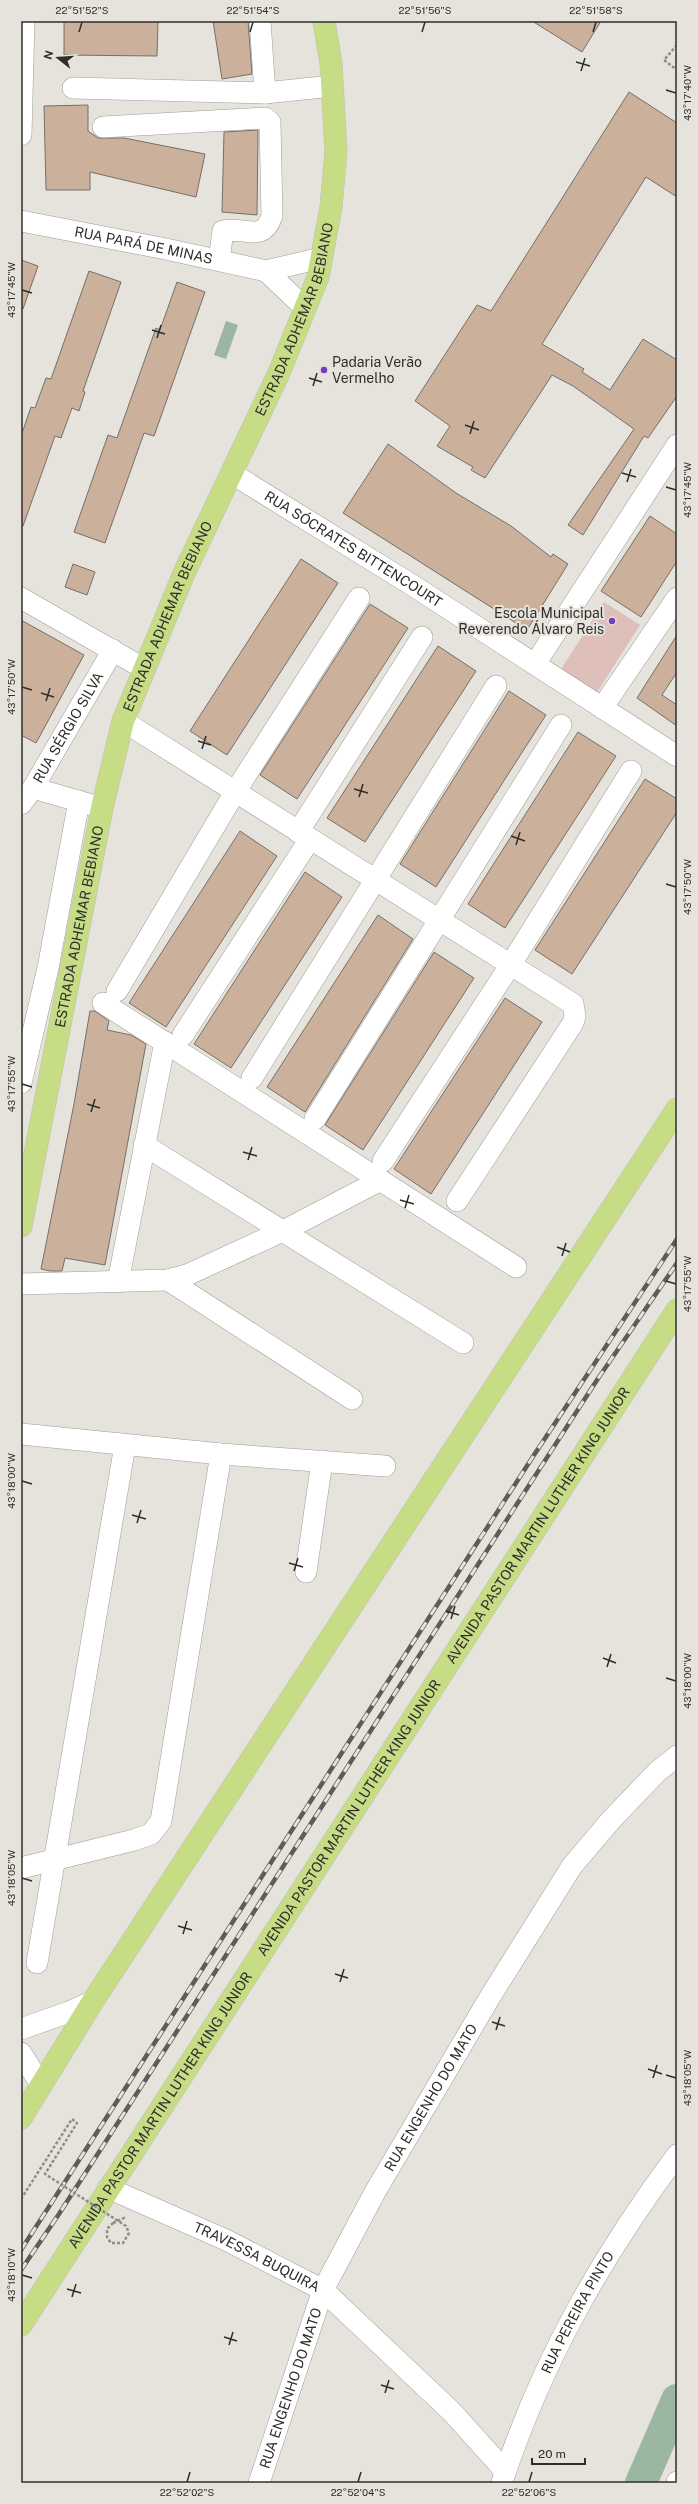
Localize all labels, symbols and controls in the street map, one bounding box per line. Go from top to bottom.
text: 22°51'52"S [56,4,109,16]
text: 22°51'54"S [226,4,280,16]
text: 22°51'56"S [398,4,452,16]
text: 22°51'58"S [569,4,623,16]
north arrow [38,38,78,78]
text: N [41,49,55,61]
text: 43°17'40"W [681,65,693,121]
street label: ESTRADA ADHEMAR BEBIANO [252,221,336,418]
street label: RUA PARÁ DE MINAS [73,224,214,267]
text: 43°17'45"W [5,261,17,318]
place label: Padaria Verão Vermelho [332,354,422,386]
marker: Padaria Verão Vermelho [319,365,329,375]
text: 43°17'45"W [681,461,693,518]
street label: RUA SÓCRATES BITTENCOURT [262,488,445,610]
street label: ESTRADA ADHEMAR BEBIANO [120,519,215,714]
place label: Escola Municipal Reverendo Álvaro Reis [458,605,604,637]
marker: Escola Municipal Reverendo Álvaro Reis [607,616,617,626]
text: 43°17'50"W [5,658,17,715]
street label: RUA SÉRGIO SILVA [30,669,107,786]
street label: ESTRADA ADHEMAR BEBIANO [52,824,106,1029]
text: 43°17'50"W [681,858,693,915]
text: 43°17'55"W [5,1055,17,1112]
text: 43°17'55"W [681,1255,693,1312]
street label: AVENIDA PASTOR MARTIN LUTHER KING JUNIOR [443,1384,633,1667]
text: 43°18'00"W [5,1452,17,1509]
text: 43°18'00"W [681,1652,693,1709]
street label: AVENIDA PASTOR MARTIN LUTHER KING JUNIOR [254,1677,444,1959]
text: 43°18'05"W [5,1849,17,1906]
street label: AVENIDA PASTOR MARTIN LUTHER KING JUNIOR [65,1969,255,2251]
street label: RUA ENGENHO DO MATO [381,2021,480,2174]
text: 43°18'05"W [681,2049,693,2106]
street label: TRAVESSA BUQUIRA [191,2219,323,2295]
text: 43°18'10"W [5,2247,17,2302]
street label: RUA PEREIRA PINTO [538,2248,617,2376]
street label: RUA ENGENHO DO MATO [256,2306,325,2470]
scale bar [532,2440,585,2466]
text: 20 m [538,2447,566,2461]
text: 22°52'02"S [160,2486,215,2498]
text: 22°52'04"S [331,2486,386,2498]
text: 22°52'06"S [502,2486,557,2498]

